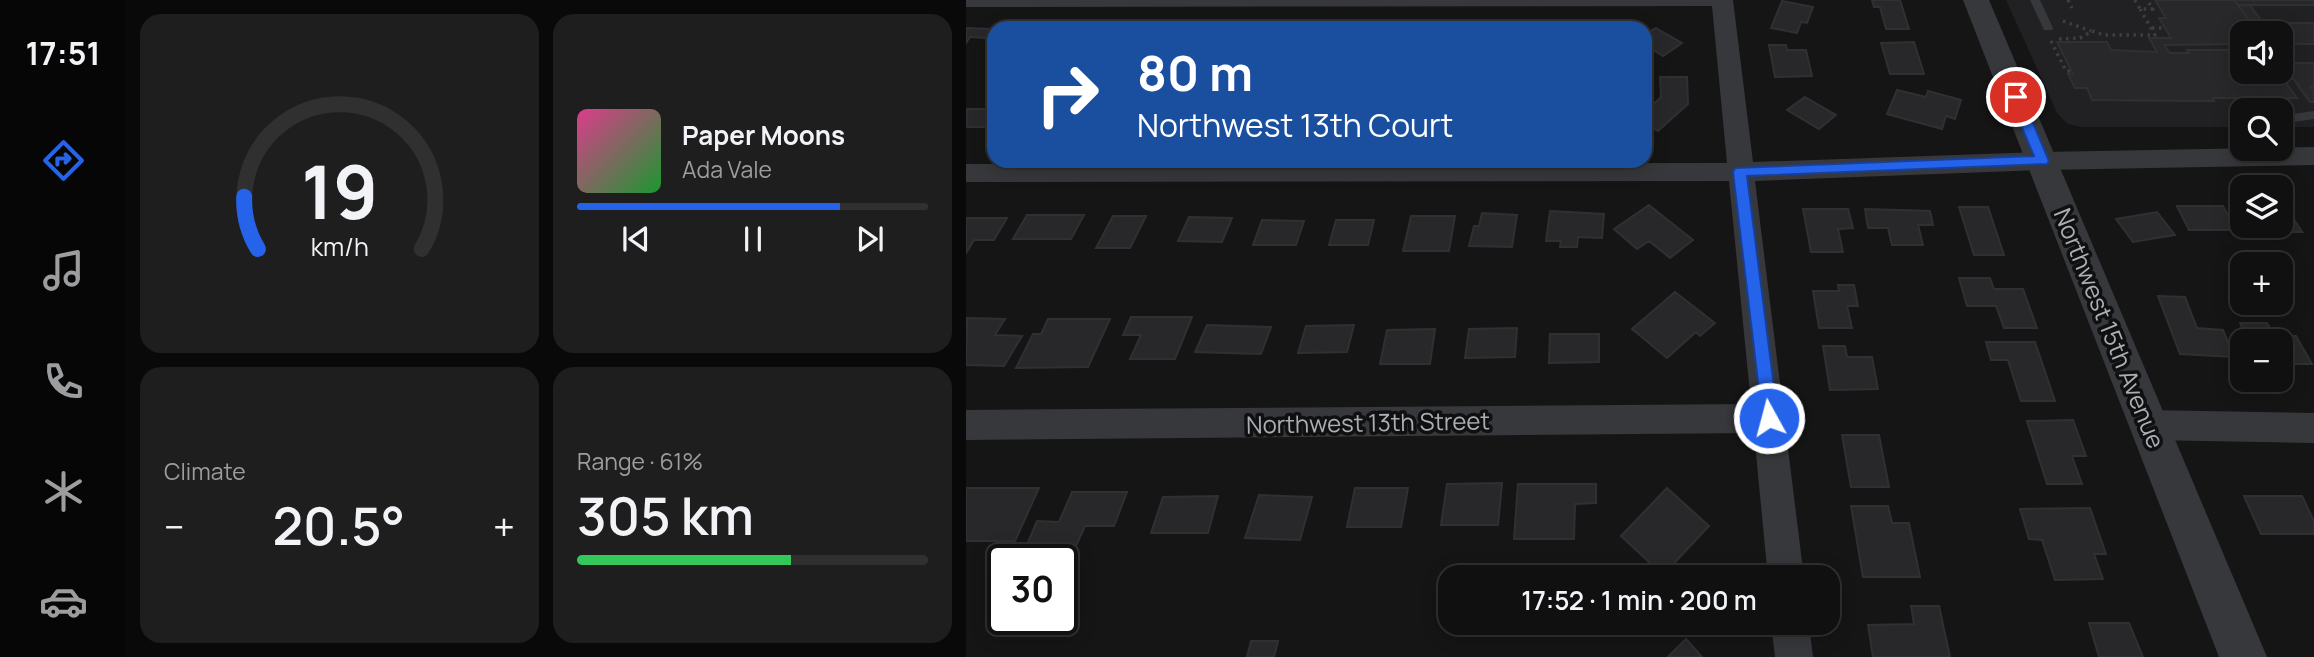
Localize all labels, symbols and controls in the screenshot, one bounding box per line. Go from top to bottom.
map controls [2230,21,2293,392]
button: sound [2230,21,2293,84]
text: 17:51 [26,31,100,75]
text: 80 m [1137,39,1253,106]
icon: right [1022,49,1113,140]
pin [1986,67,2046,127]
icon: arrive [1997,78,2035,116]
button: search [2230,98,2293,161]
text: Northwest 13th Court [1137,103,1453,147]
text: Paper Moons [682,117,845,153]
icon: directions [39,136,88,185]
text: 19 [301,142,378,242]
text: Ada Vale [682,153,772,185]
button: layers [2230,175,2293,238]
street label: Northwest 15th Avenue [2047,203,2173,453]
icon: previous [617,220,655,258]
icon: pause [734,220,772,258]
icon: next [851,220,889,258]
text: km/h [310,229,369,264]
icon: music [39,246,88,295]
button: + [2230,252,2293,315]
button: − [2230,329,2293,392]
icon: phone [39,357,88,406]
position arrow [1732,381,1806,455]
street label: Northwest 13th Street [1246,403,1490,441]
text: Range · 61% [577,445,703,477]
text: Climate [164,455,246,487]
icon: climate [39,467,88,516]
text: 305 km [577,480,754,551]
text: 20.5° [273,490,405,561]
text: − [164,500,185,552]
text: + [493,500,515,552]
speed limit sign: 30 [987,544,1078,635]
icon: car [39,577,88,626]
text: 17:52 · 1 min · 200 m [1521,582,1757,618]

